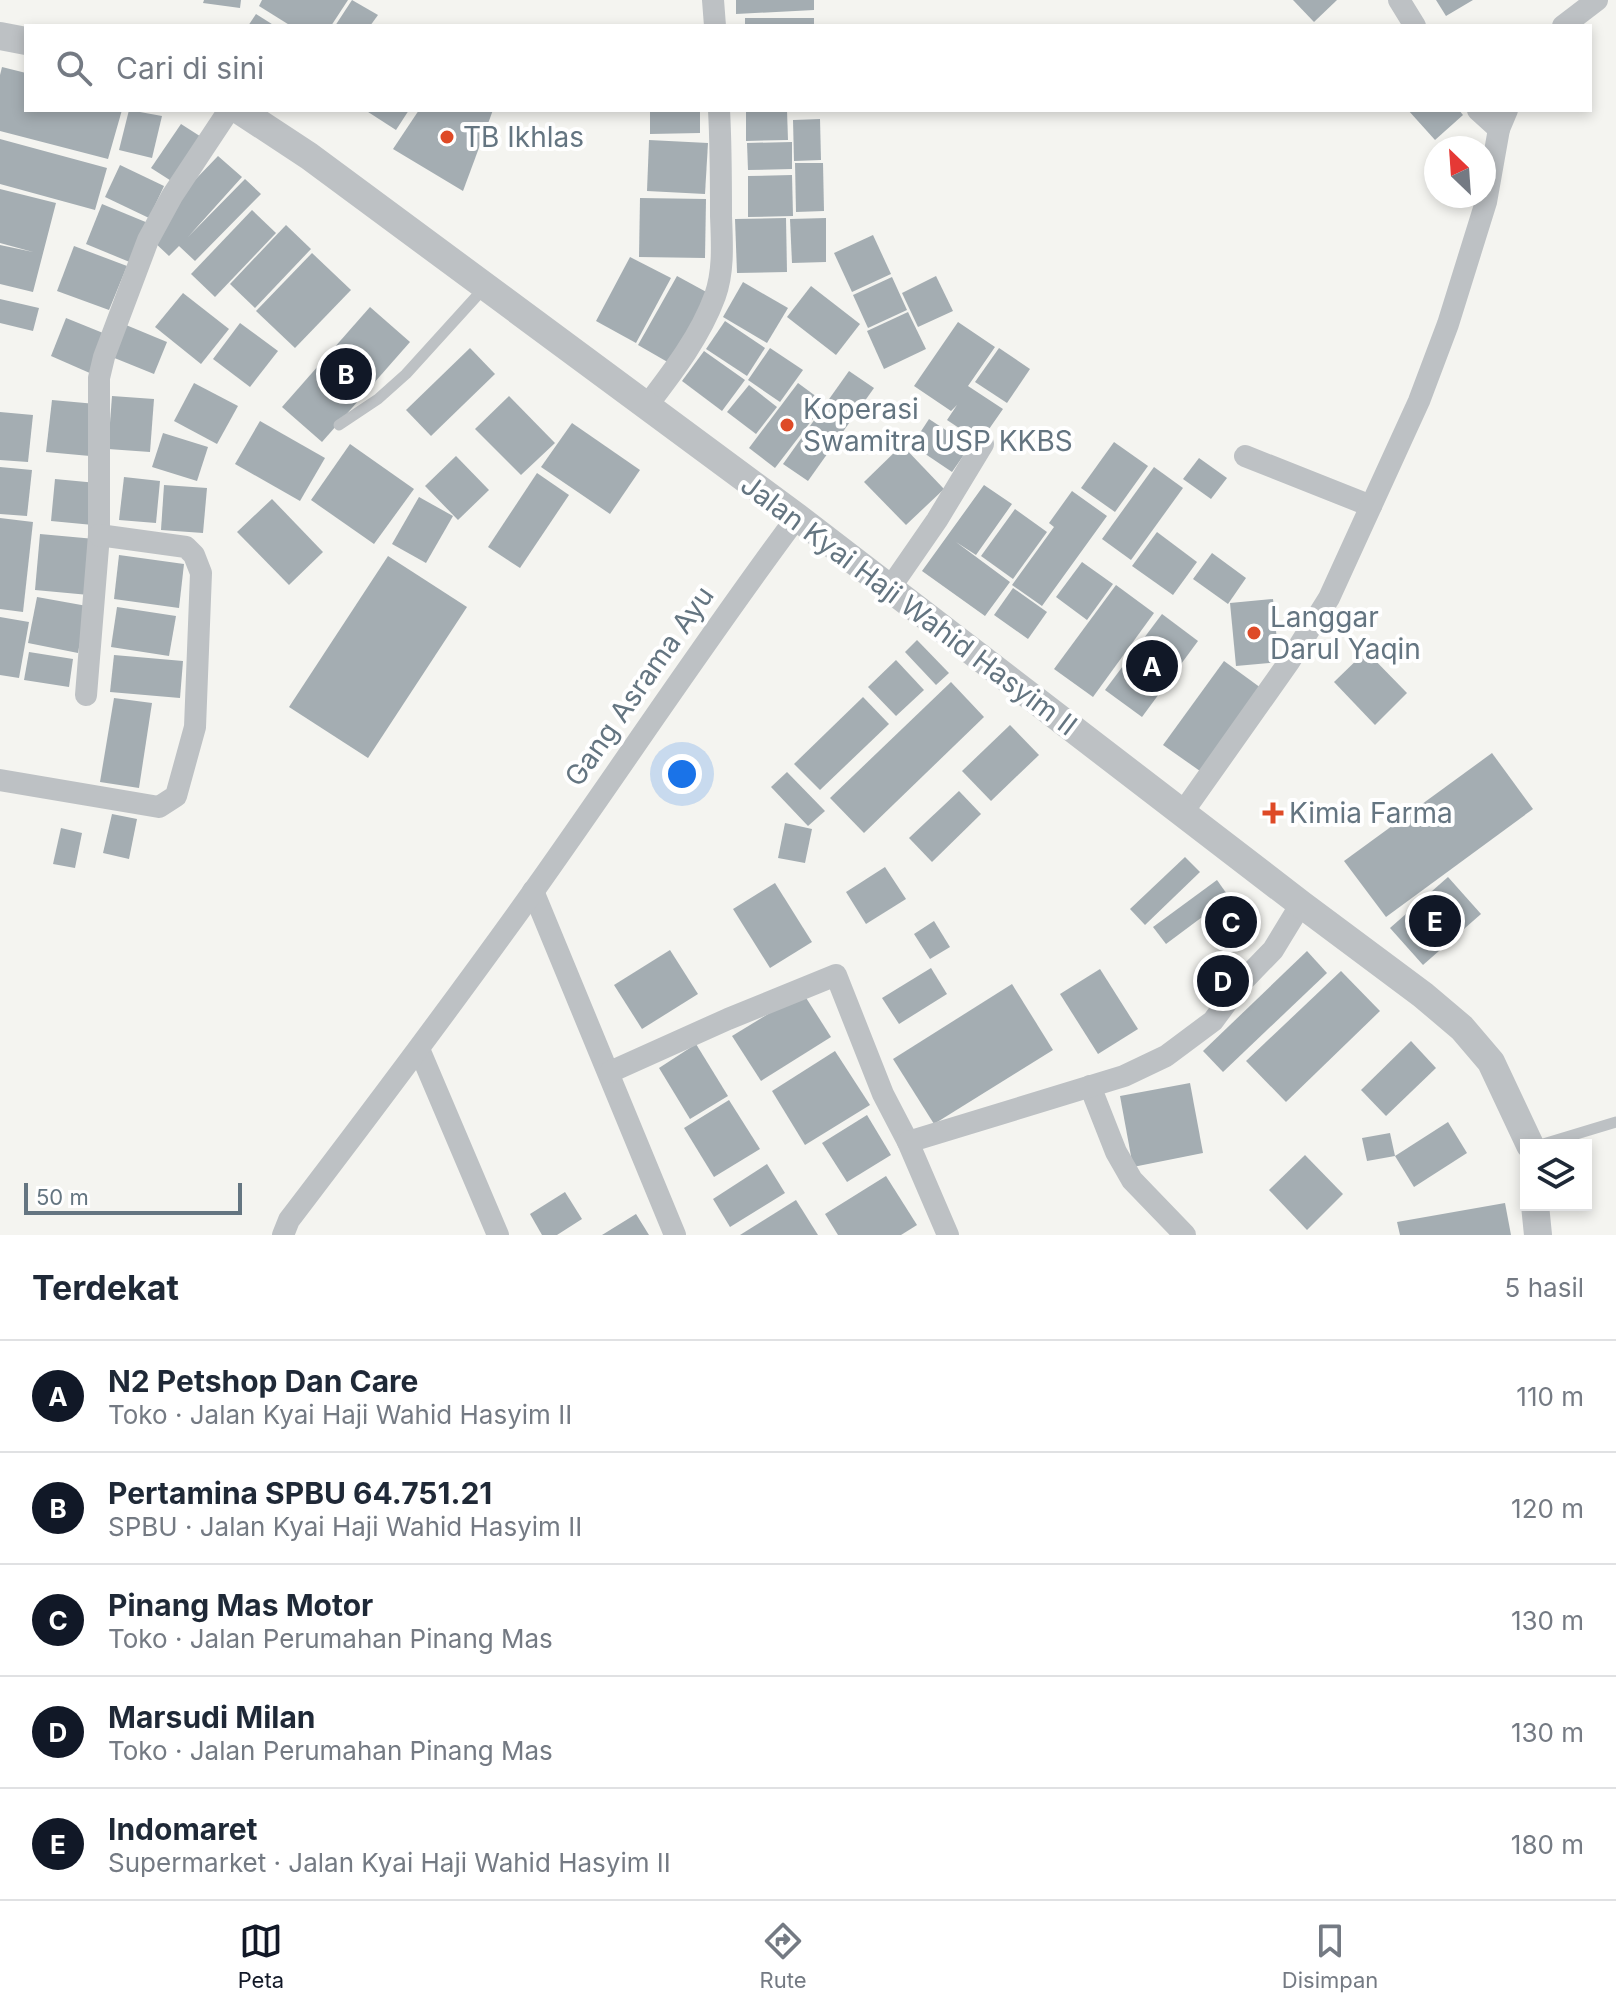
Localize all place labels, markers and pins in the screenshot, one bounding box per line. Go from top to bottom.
place label: TB Ikhlas [463,120,584,154]
marker: TB Ikhlas [438,128,456,146]
pin: B [320,344,372,404]
place label: Koperasi Swamitra USP KKBS [803,392,1073,458]
marker: Koperasi Swamitra USP KKBS [778,416,796,434]
place label: Langgar Darul Yaqin [1270,600,1421,666]
marker: Langgar Darul Yaqin [1245,624,1263,642]
pin: A [1126,636,1178,696]
place label: Kimia Farma [1289,796,1453,830]
marker: Kimia Farma [1264,804,1282,822]
pin: E [1409,891,1461,951]
pin: C [1205,892,1257,952]
pin: D [1197,951,1249,1011]

